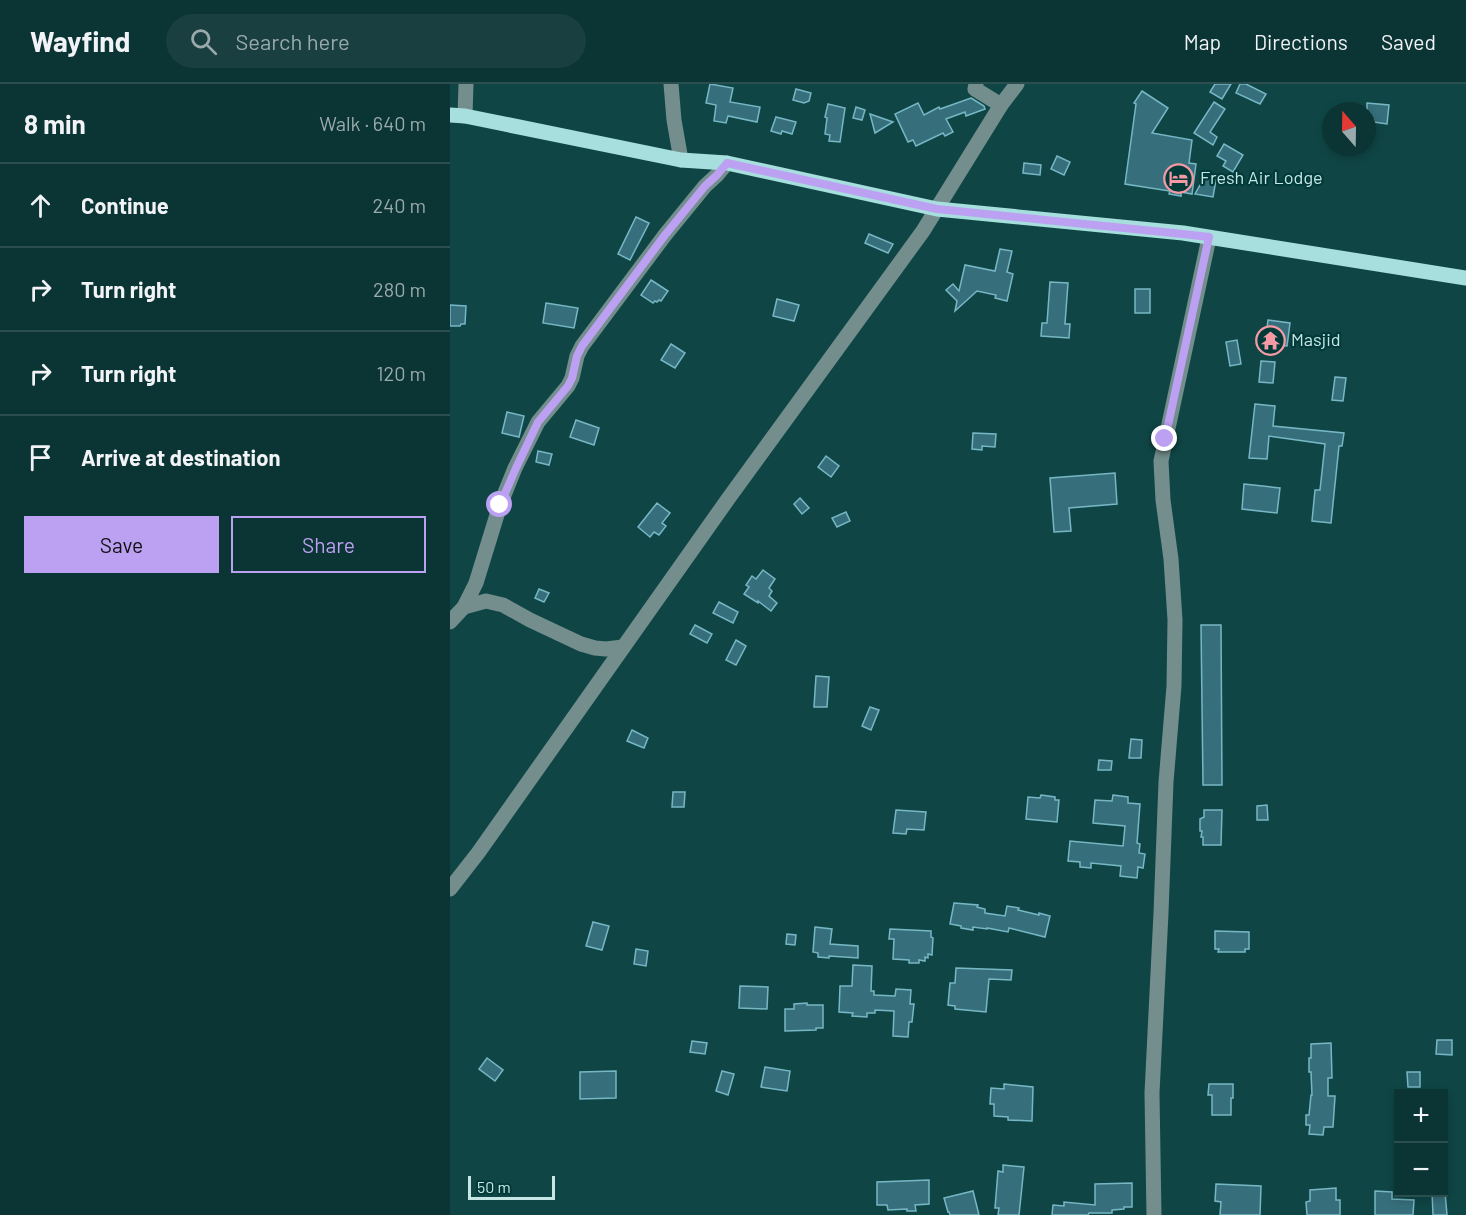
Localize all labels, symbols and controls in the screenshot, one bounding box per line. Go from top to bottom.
search box [166,14,586,68]
text: Wayfind [30,24,130,58]
icon: search [187,25,220,58]
text: Search here [235,28,350,54]
text: Map [1184,29,1221,54]
text: Directions [1254,29,1348,54]
text: Saved [1381,29,1436,54]
north arrow [1322,102,1376,156]
text: 8 min [24,108,86,139]
text: Walk · 640 m [319,111,426,135]
hotel icon: Fresh Air Lodge [1163,162,1195,194]
place label: Fresh Air Lodge [1200,166,1323,188]
icon: ahead [24,189,57,222]
text: Continue [81,192,169,218]
text: 240 m [372,193,426,217]
icon: right [24,273,57,306]
text: Turn right [81,276,176,302]
text: 280 m [373,277,426,301]
temple icon: Masjid [1254,324,1286,356]
place label: Masjid [1291,328,1341,350]
icon: right [24,357,57,390]
text: Turn right [81,360,176,386]
text: 120 m [376,361,426,385]
route end [1151,425,1177,451]
icon: arrive [24,441,57,474]
text: Arrive at destination [81,444,280,470]
route start [486,491,512,517]
button: Save [24,516,219,573]
button: Share [231,516,426,573]
map controls [1394,1089,1448,1197]
button: + [1394,1089,1448,1143]
button: − [1394,1143,1448,1197]
scale bar [468,1173,555,1200]
text: 50 m [477,1177,511,1196]

